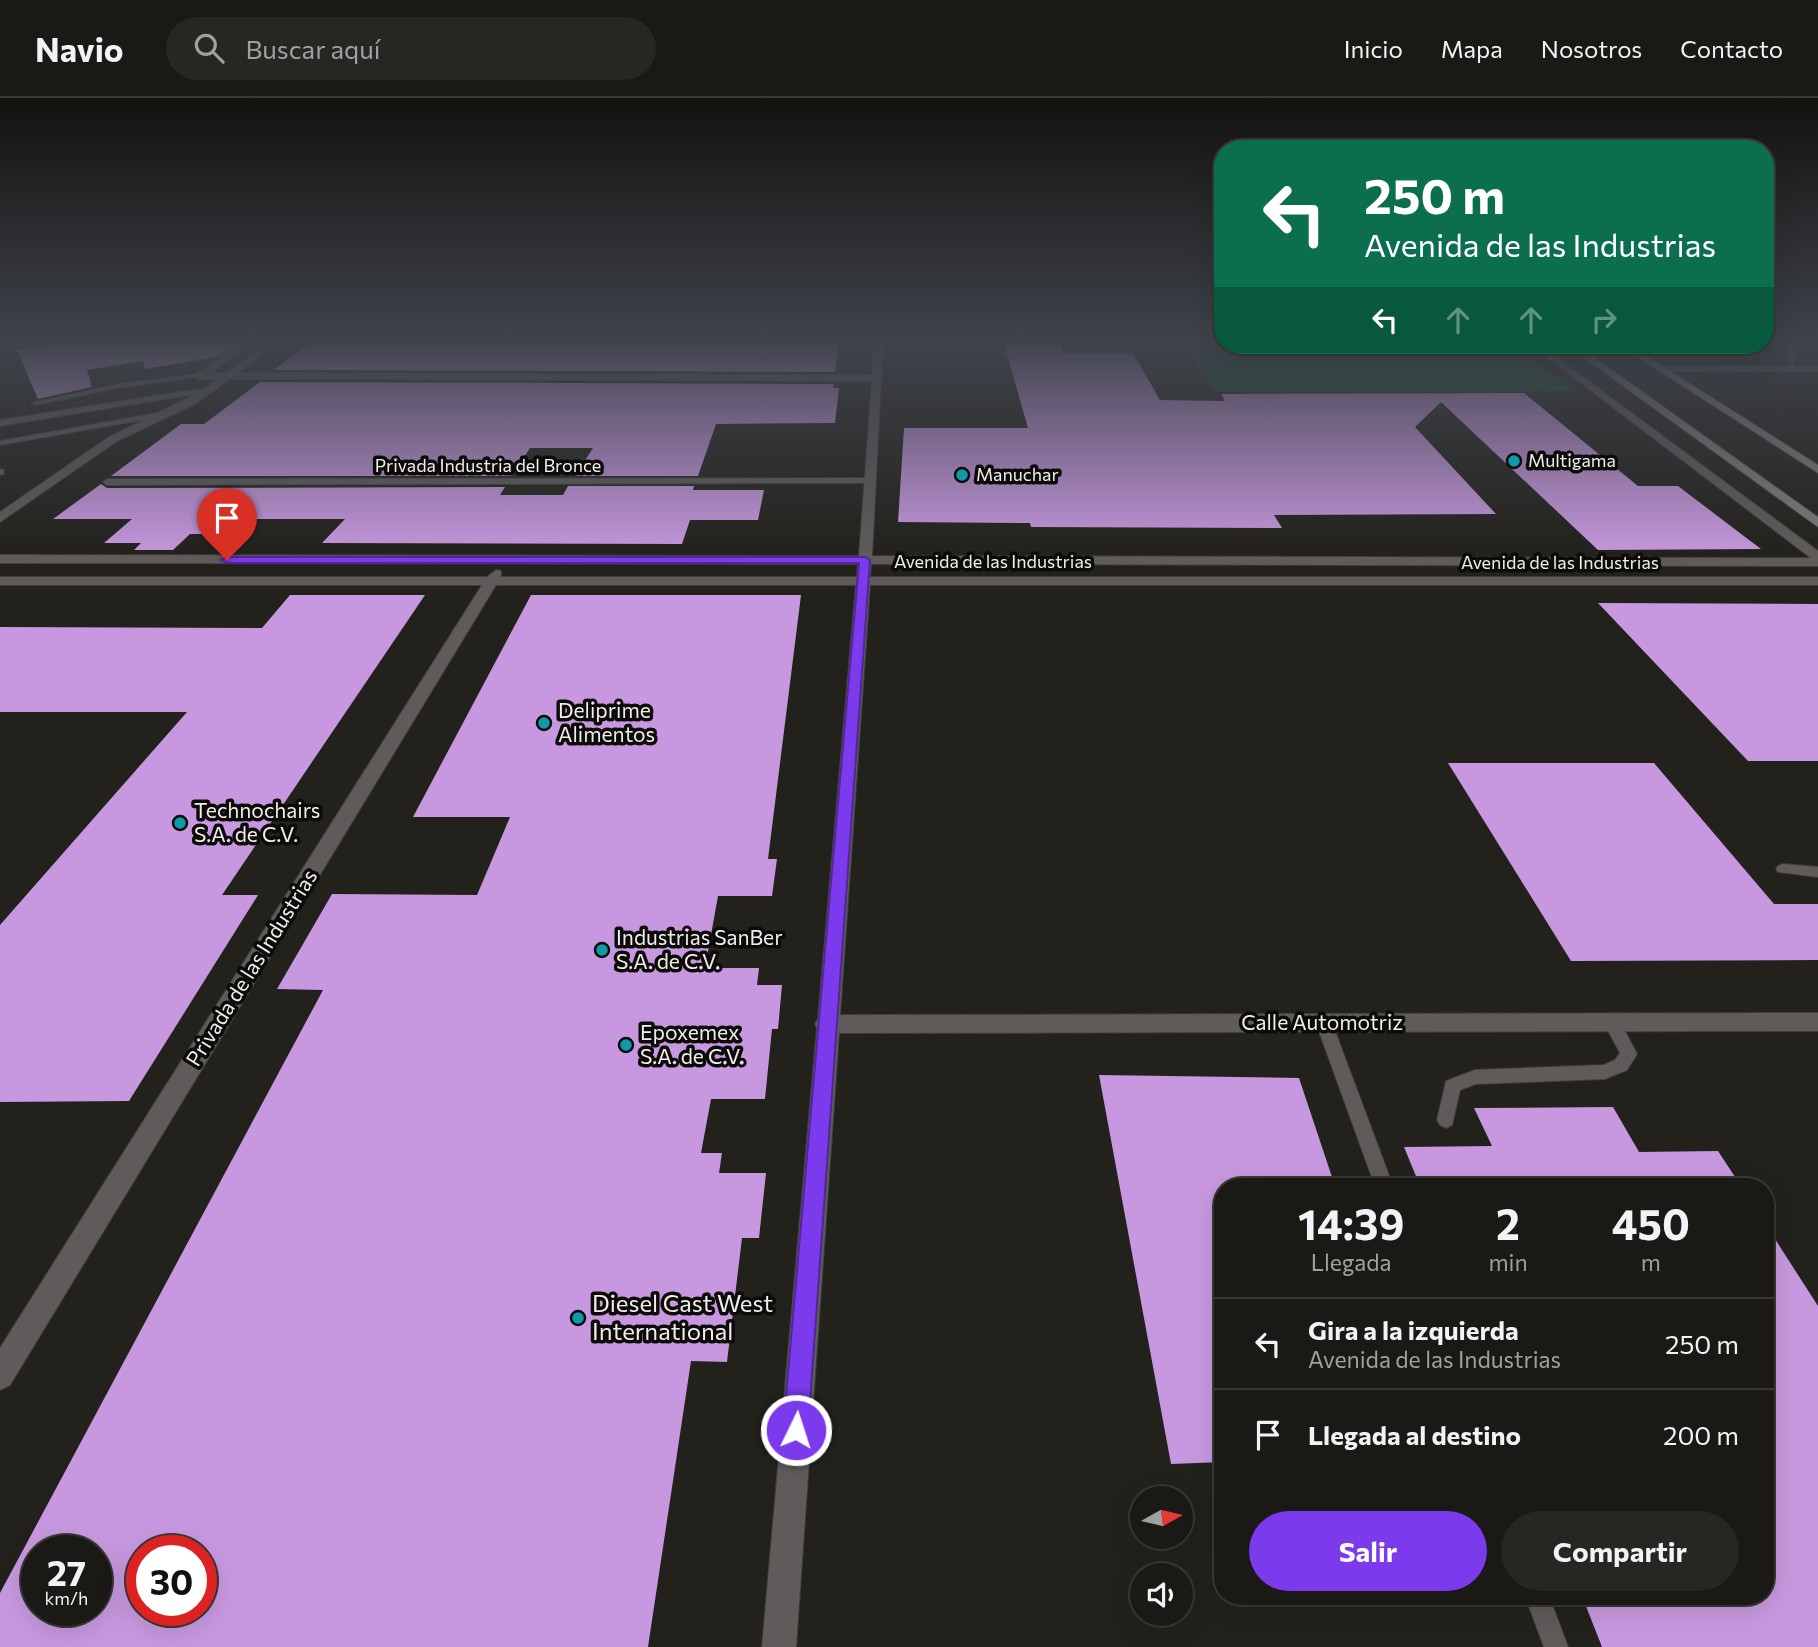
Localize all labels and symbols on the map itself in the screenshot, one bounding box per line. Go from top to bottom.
place label: Multigama [1528,449,1616,471]
marker: Multigama [1506,453,1522,469]
street label: Privada Industria del Bronce [375,454,601,476]
place label: Manuchar [976,463,1059,485]
marker: Manuchar [954,467,970,483]
pin [197,488,257,560]
street label: Avenida de las Industrias [894,550,1092,572]
street label: Avenida de las Industrias [1461,551,1659,573]
place label: Deliprime Alimentos [558,697,655,746]
marker: Deliprime Alimentos [536,715,552,731]
place label: Technochairs S.A. de C.V. [194,797,320,846]
marker: Technochairs S.A. de C.V. [172,815,188,831]
street label: Privada de las Industrias [180,864,321,1070]
place label: Industrias SanBer S.A. de C.V. [616,924,783,973]
marker: Industrias SanBer S.A. de C.V. [594,942,610,958]
street label: Calle Automotriz [1241,1009,1403,1034]
place label: Epoxemex S.A. de C.V. [640,1019,744,1068]
marker: Epoxemex S.A. de C.V. [618,1037,634,1053]
place label: Diesel Cast West International [592,1288,773,1345]
marker: Diesel Cast West International [570,1310,586,1326]
position arrow [759,1393,833,1467]
north arrow [1130,1486,1194,1549]
speed limit sign: 30 [126,1535,217,1626]

